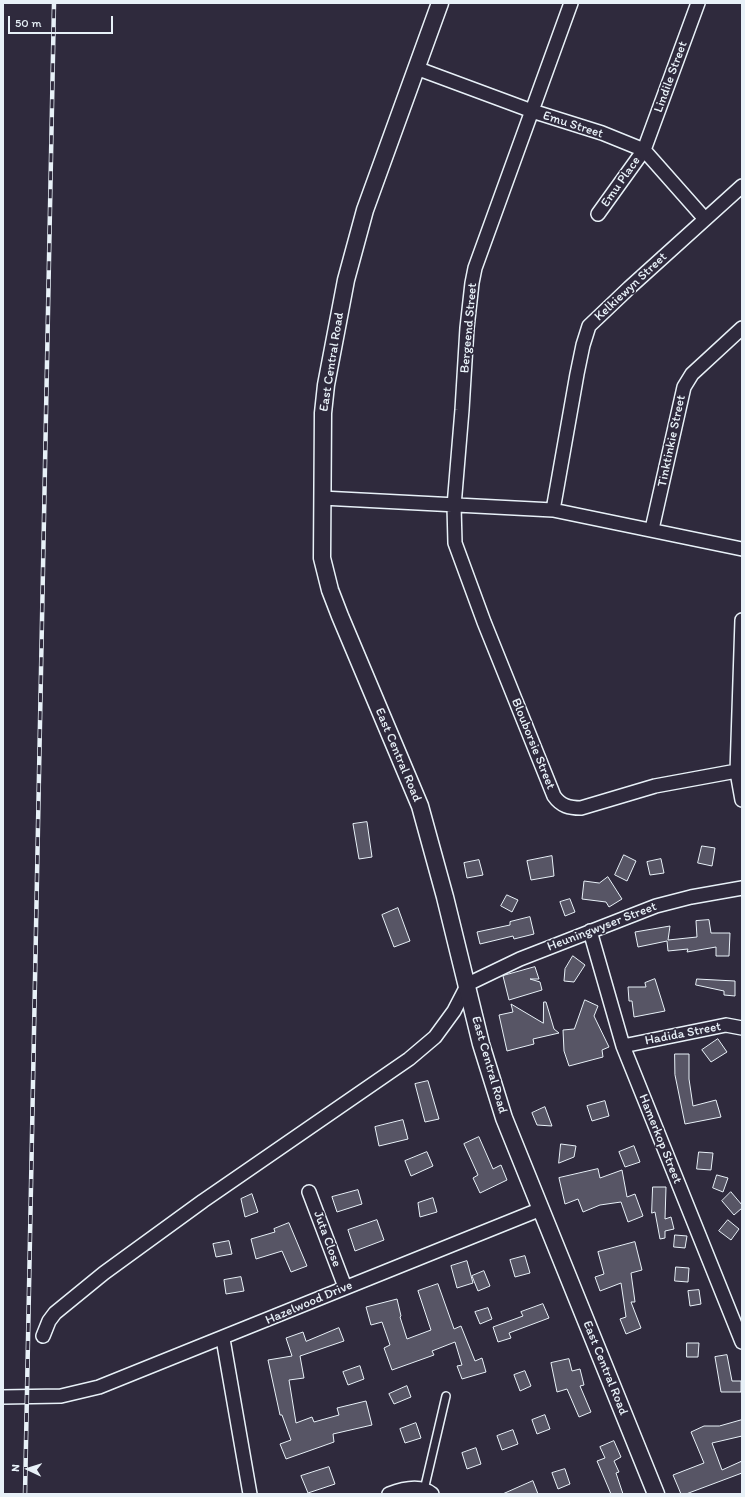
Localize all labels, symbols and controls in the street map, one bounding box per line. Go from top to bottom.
scale bar [10,8,115,34]
text: 50 m [15,16,41,30]
street label: Lindile Street [651,39,691,115]
street label: Emu Street [541,108,605,142]
street label: Emu Place [598,154,644,210]
street label: Kelkiewyn Street [591,249,671,325]
street label: Bergeend Street [457,282,481,374]
street label: East Central Road [316,311,348,413]
street label: Tinktinkie Street [655,394,689,488]
street label: Blouborsie Street [508,696,558,792]
street label: East Central Road [371,706,425,804]
street label: Heuningwyser Street [545,899,659,955]
street label: East Central Road [468,1015,510,1115]
street label: Hadida Street [644,1019,722,1049]
street label: Hamerkop Street [635,1092,685,1186]
street label: Juta Close [310,1209,344,1269]
street label: Hazelwood Drive [263,1278,355,1328]
street label: East Central Road [579,1319,631,1417]
north arrow [8,1449,48,1489]
text: N [9,1464,22,1472]

